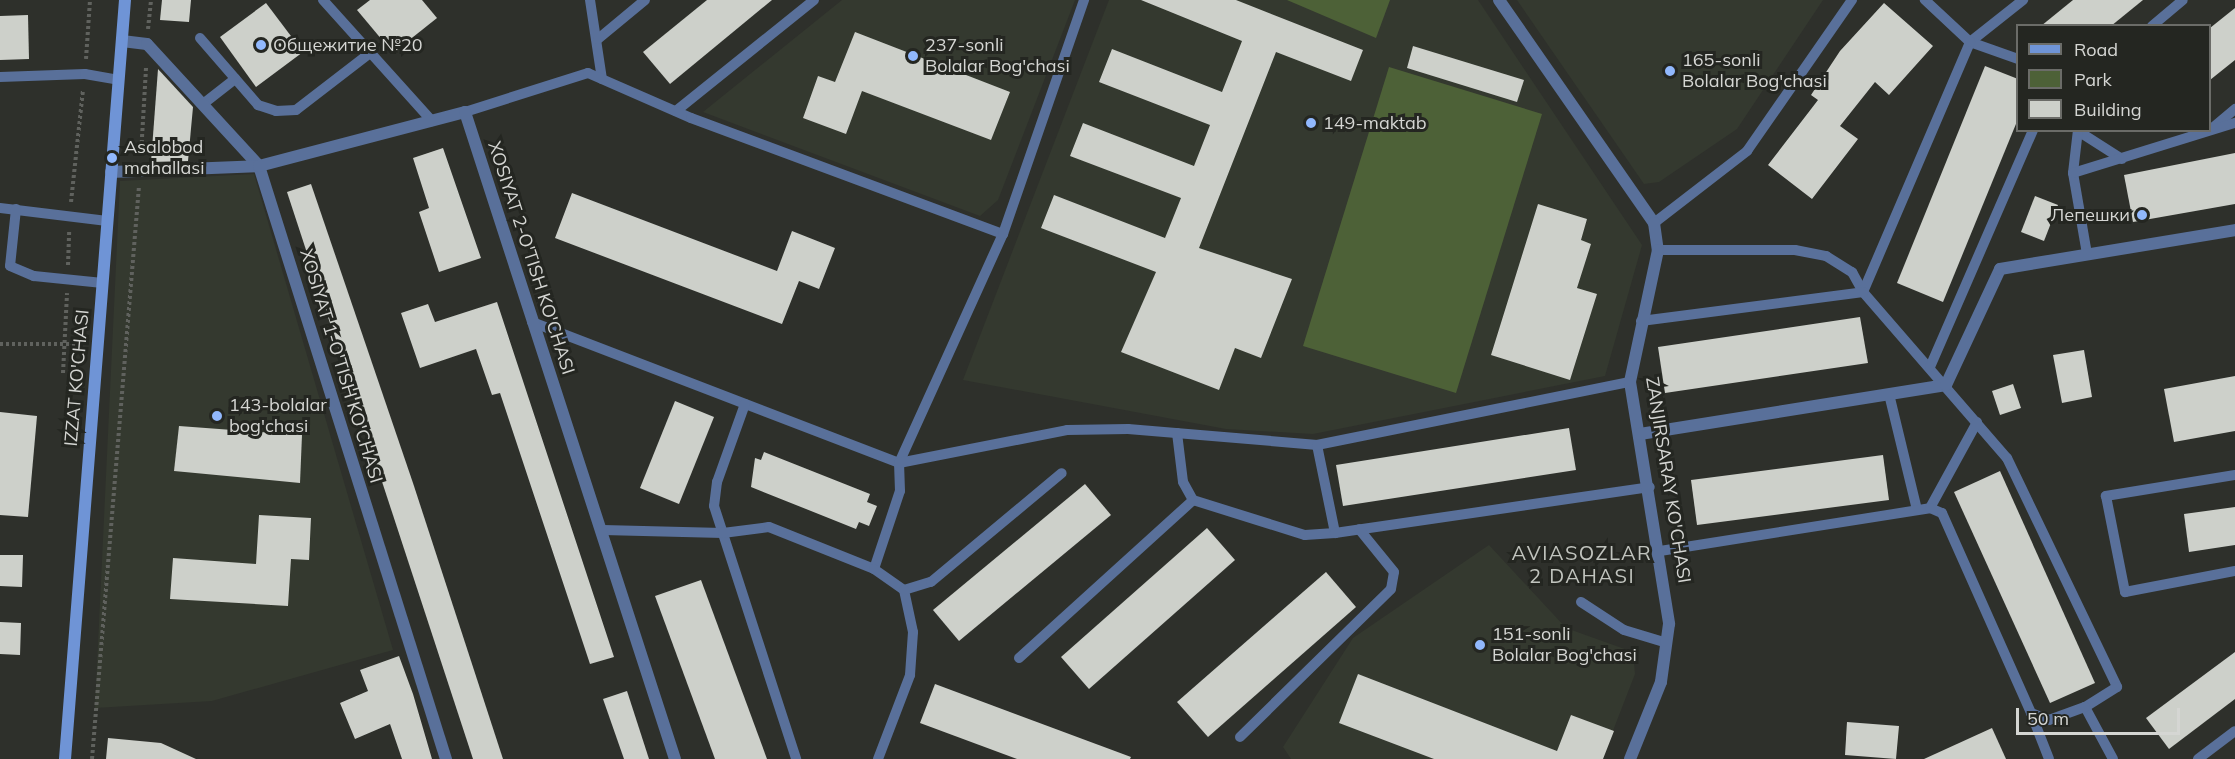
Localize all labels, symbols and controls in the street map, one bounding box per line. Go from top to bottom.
legend [2016,24,2211,132]
place label: Общежитие №20 [273,34,422,56]
place label: 237-sonli Bolalar Bog'chasi [925,35,1070,78]
marker: Общежитие №20 [254,38,268,52]
text: Road [2074,38,2118,61]
marker: 237-sonli Bolalar Bog'chasi [906,49,920,63]
place label: 165-sonli Bolalar Bog'chasi [1682,50,1827,92]
marker: 165-sonli Bolalar Bog'chasi [1663,64,1677,78]
text: Park [2074,68,2112,91]
text: Building [2074,98,2142,121]
place label: 149-maktab [1323,112,1427,134]
marker: 149-maktab [1304,116,1318,130]
place label: Asalobod mahallasi [124,137,205,180]
street label: XOSIYAT 2-O'TISH KO'CHASI [483,139,579,377]
marker: Asalobod mahallasi [105,151,119,165]
place label: Лепешки [2051,204,2130,226]
marker: Лепешки [2135,208,2149,222]
street label: XOSIYAT 1-O'TISH KO'CHASI [295,246,387,486]
street label: IZZAT KO'CHASI [60,309,94,447]
street label: ZANJIRSARAY KO'CHASI [1641,375,1695,585]
place label: 143-bolalar bog'chasi [229,395,327,438]
marker: 143-bolalar bog'chasi [210,409,224,423]
district label: AVIASOZLAR 2 DAHASI [1512,541,1652,588]
place label: 151-sonli Bolalar Bog'chasi [1492,624,1637,666]
marker: 151-sonli Bolalar Bog'chasi [1473,638,1487,652]
scale bar [2019,696,2182,734]
text: 50 m [2027,707,2069,730]

